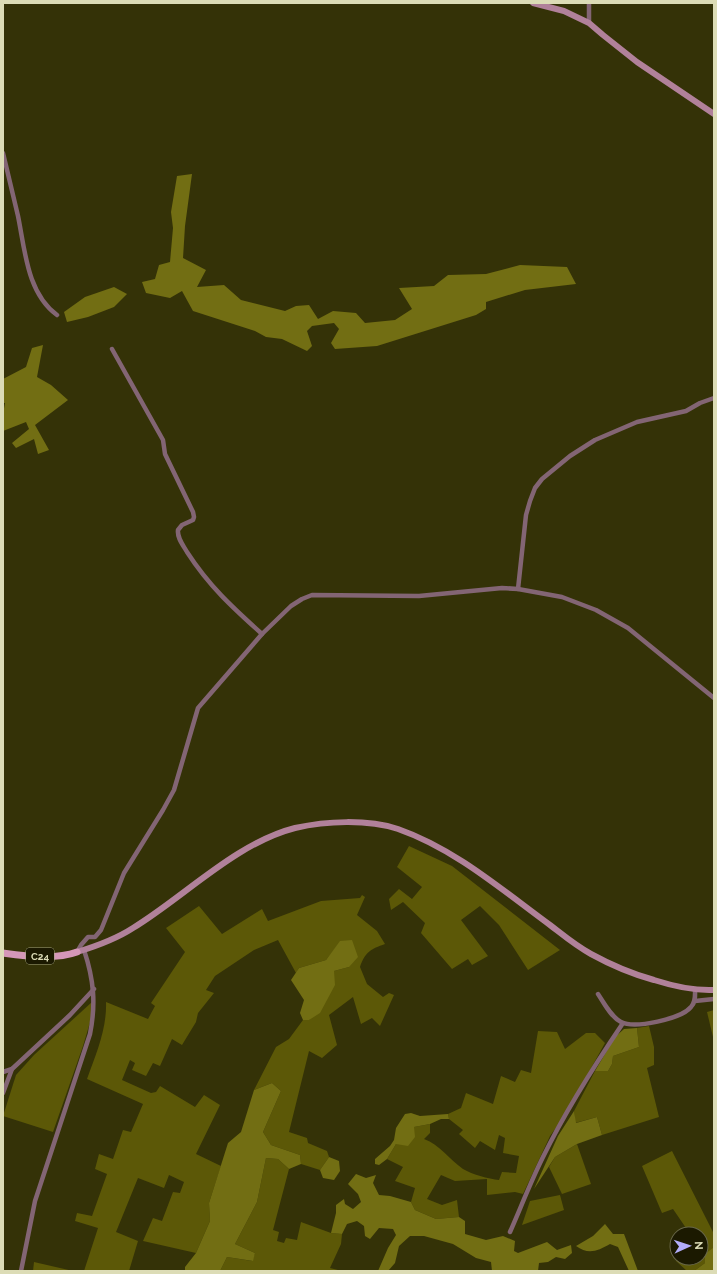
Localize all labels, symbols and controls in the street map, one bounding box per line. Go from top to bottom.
road number: C24 [26,948,54,964]
north arrow [669,1226,709,1266]
text: N [692,1241,705,1250]

